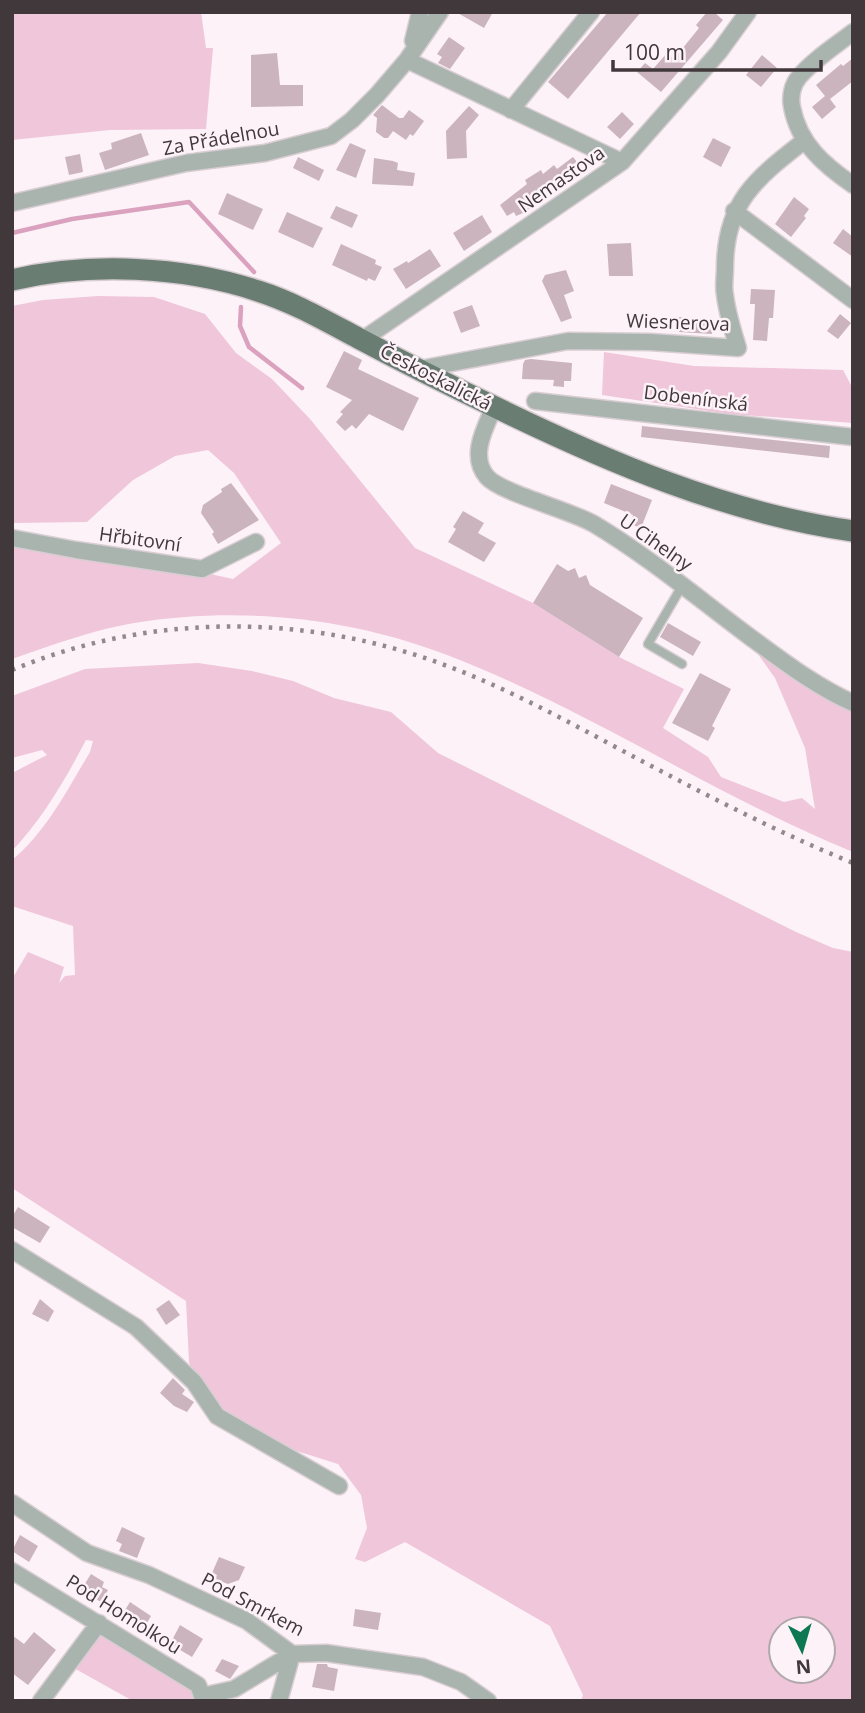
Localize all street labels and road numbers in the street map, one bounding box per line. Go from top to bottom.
street label: Za Přádelnou [161,115,281,161]
street label: Nemastova [512,140,610,218]
street label: Wiesnerova [626,307,730,337]
street label: Českoskalická [376,338,496,416]
street label: Dobenínská [642,379,750,417]
street label: U Cihelny [614,507,698,577]
street label: Hřbitovní [97,520,184,558]
street label: Pod Smrkem [197,1566,309,1642]
street label: Pod Homolkou [61,1568,187,1660]

